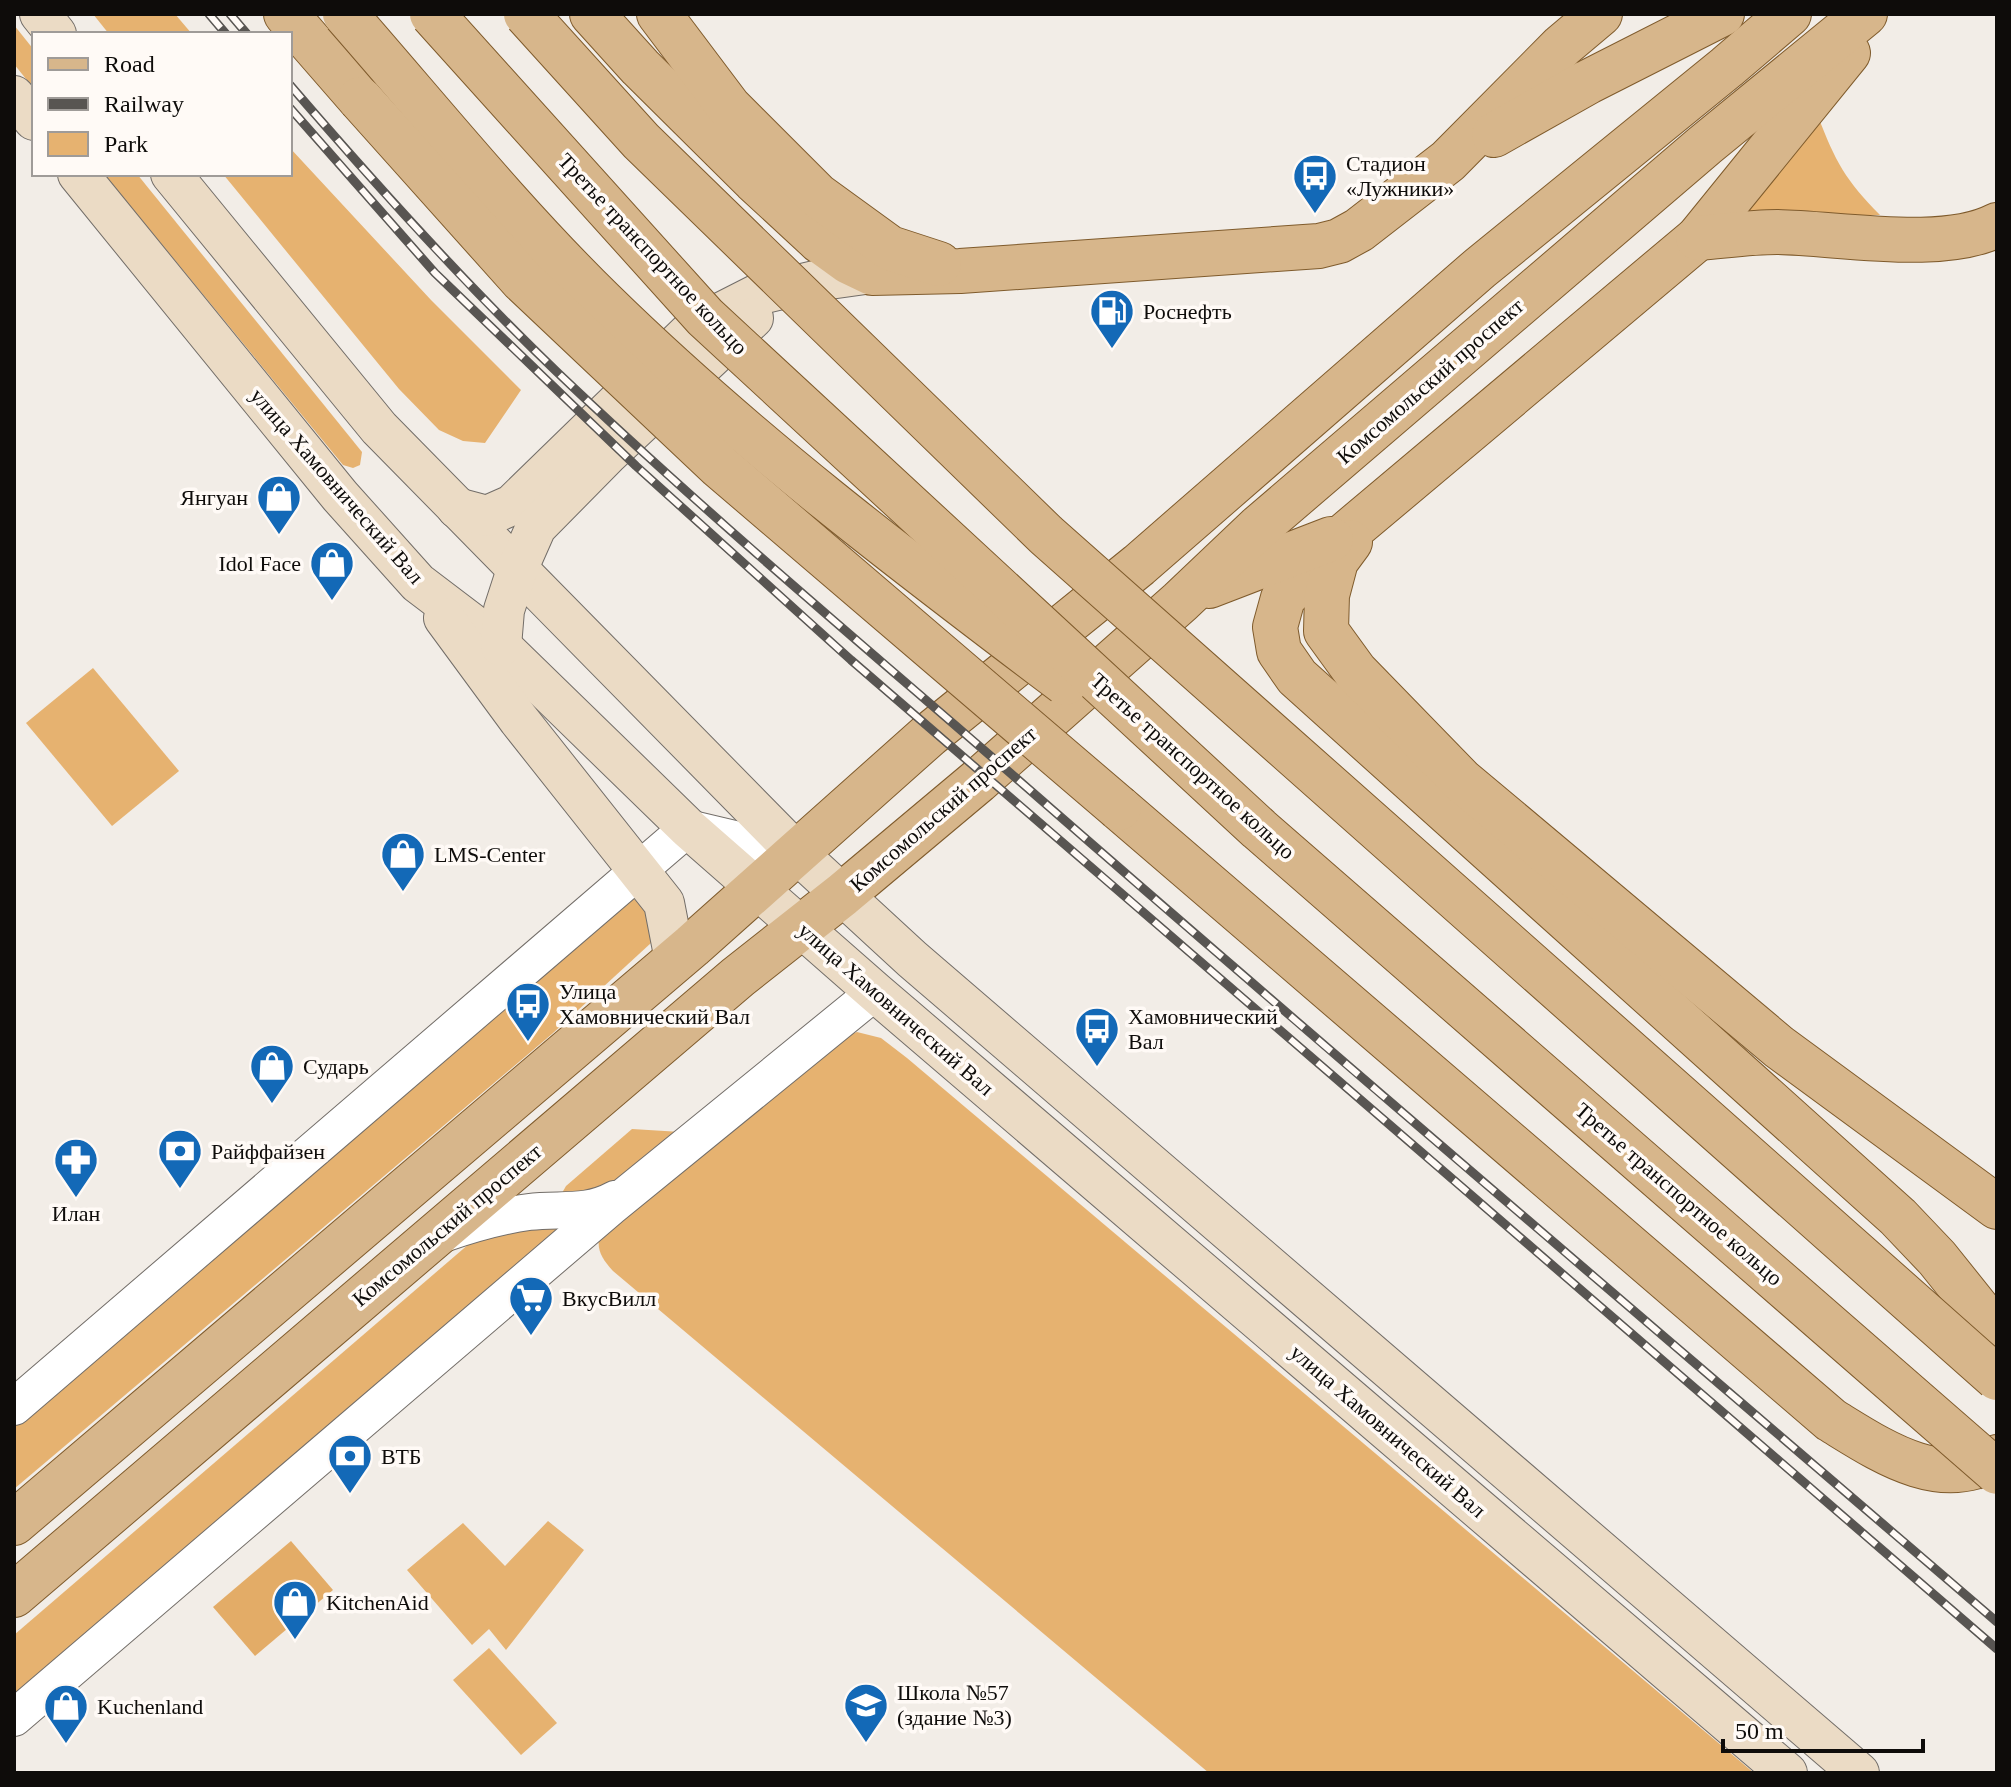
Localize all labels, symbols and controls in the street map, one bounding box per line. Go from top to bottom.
legend [32,32,292,176]
text: Road [104,51,155,77]
text: Railway [104,91,184,117]
text: Park [104,131,148,157]
street label: Третье транспортное кольцо [553,148,753,360]
place label: Стадион «Лужники» [1346,151,1454,201]
bus stop icon: Стадион «Лужники» [1291,152,1339,215]
fuel station icon: Роснефть [1088,287,1136,350]
street label: Комсомольский проспект [1332,293,1529,469]
place label: Роснефть [1143,299,1232,324]
street label: улица Хамовнический Вал [245,383,429,589]
shop icon: Янгуан [255,473,303,536]
place label: Янгуан [180,485,248,510]
shop icon: Idol Face [308,539,356,602]
place label: Idol Face [219,551,301,576]
street label: Третье транспортное кольцо [1086,668,1300,864]
street label: Комсомольский проспект [845,721,1042,897]
shop icon: LMS-Center [379,830,427,893]
place label: LMS-Center [434,842,546,867]
street label: улица Хамовнический Вал [793,917,999,1101]
place label: Улица Хамовнический Вал [559,979,750,1029]
bus stop icon: Улица Хамовнический Вал [504,980,552,1043]
place label: Хамовнический Вал [1128,1004,1278,1054]
bus stop icon: Хамовнический Вал [1073,1005,1121,1068]
shop icon: Сударь [248,1042,296,1105]
place label: Сударь [303,1054,369,1079]
street label: Третье транспортное кольцо [1570,1097,1788,1291]
bank icon: Райффайзен [156,1127,204,1190]
pharmacy icon: Илан [52,1136,100,1199]
street label: Комсомольский проспект [347,1138,547,1311]
place label: Райффайзен [211,1139,325,1164]
place label: Илан [52,1201,100,1226]
supermarket icon: ВкусВилл [507,1274,555,1337]
place label: ВкусВилл [562,1286,656,1311]
street label: улица Хамовнический Вал [1285,1339,1491,1523]
bank icon: ВТБ [326,1432,374,1495]
place label: ВТБ [381,1444,421,1469]
shop icon: KitchenAid [271,1578,319,1641]
place label: KitchenAid [326,1590,429,1615]
place label: Школа №57 (здание №3) [897,1680,1012,1730]
school or university icon: Школа №57 (здание №3) [842,1681,890,1744]
shop icon: Kuchenland [42,1682,90,1745]
place label: Kuchenland [97,1694,203,1719]
scale bar [1723,1703,1923,1753]
text: 50 m [1735,1718,1784,1744]

